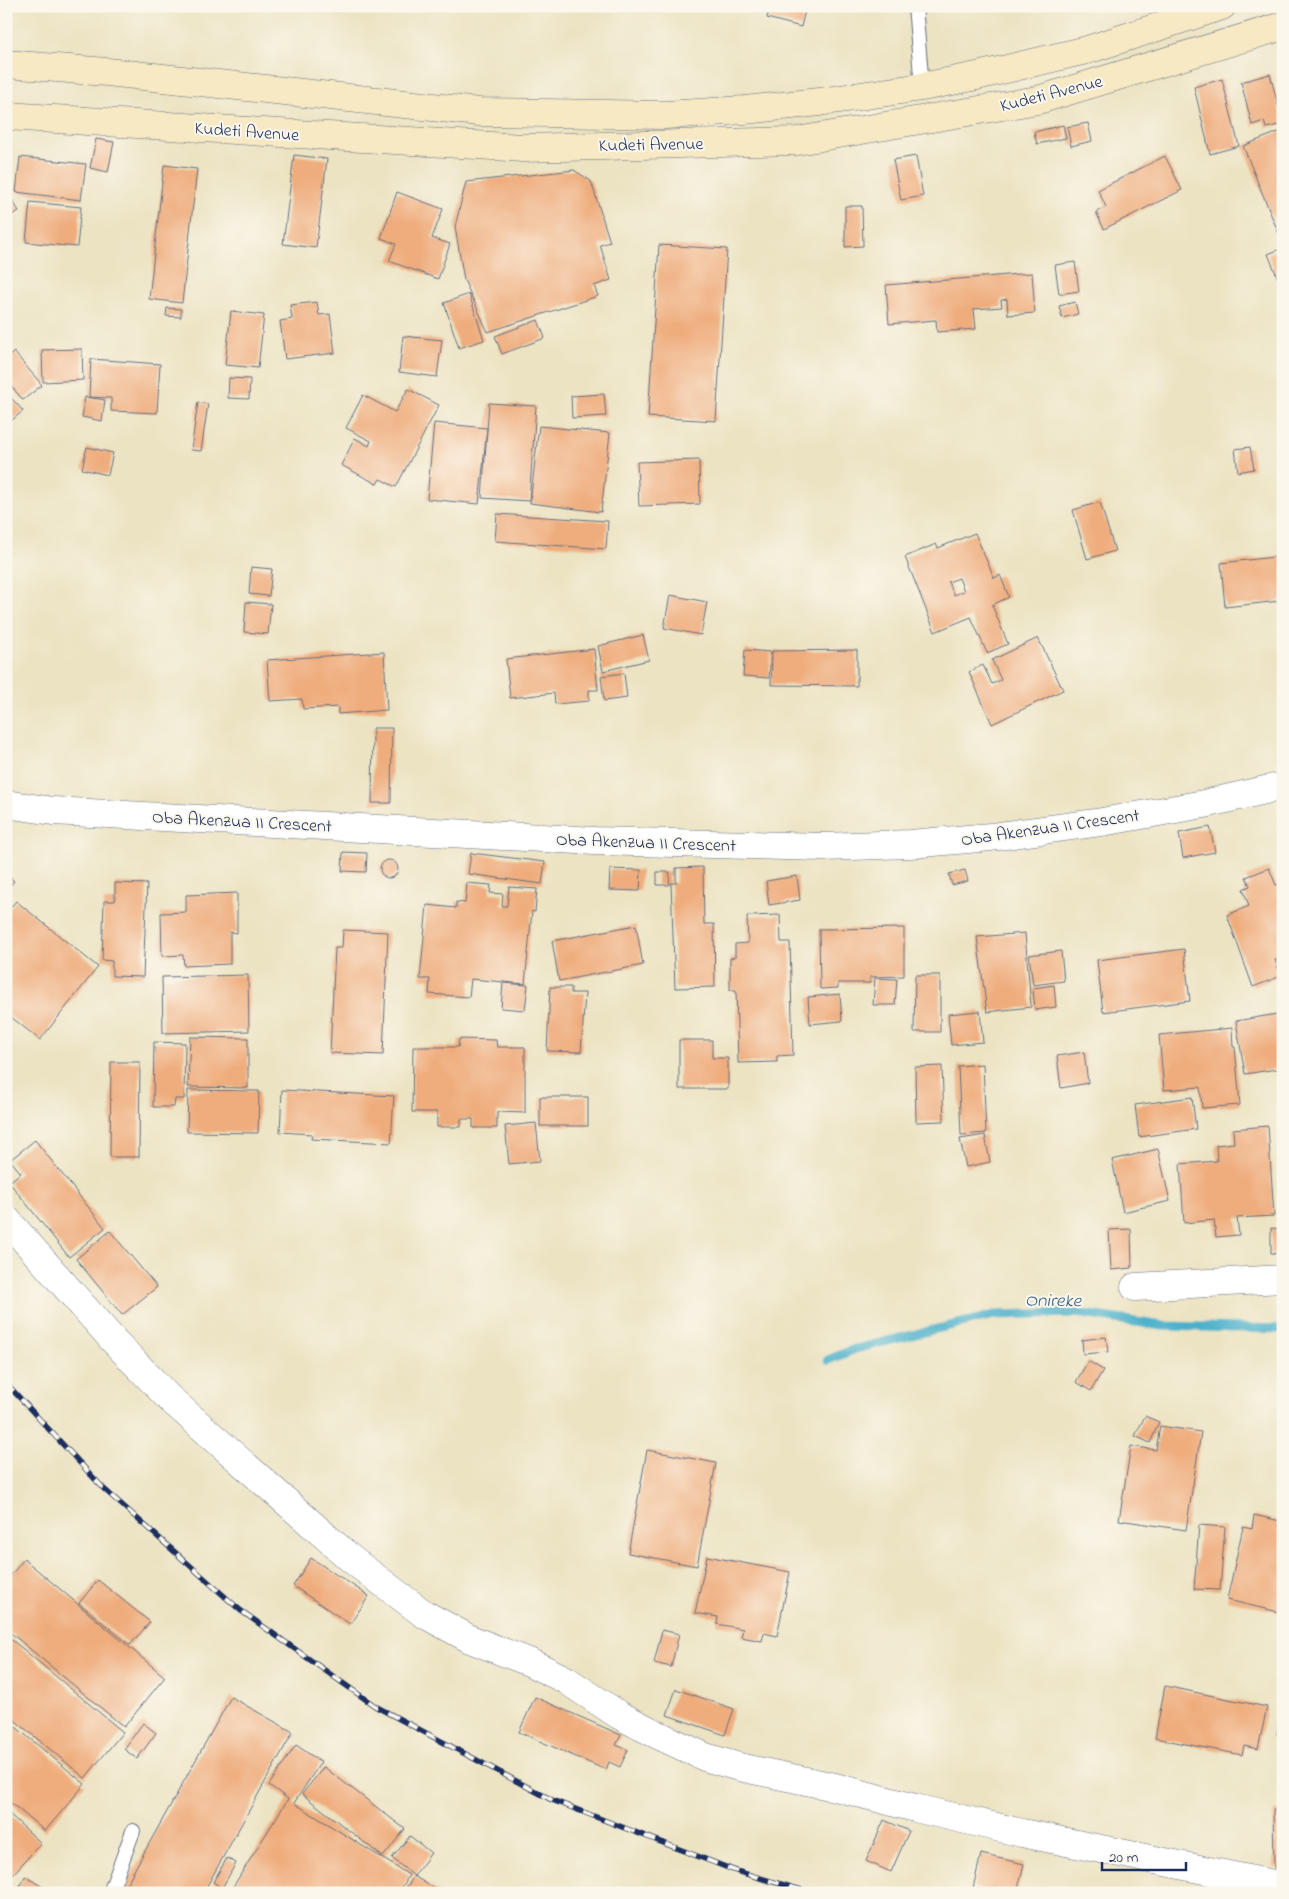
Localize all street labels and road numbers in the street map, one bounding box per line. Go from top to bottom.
street label: Kudeti Avenue [998,69,1106,120]
street label: Kudeti Avenue [194,116,301,150]
street label: Kudeti Avenue [598,132,705,160]
street label: Oba Akenzua II Crescent [959,804,1141,854]
street label: Oba Akenzua II Crescent [151,805,332,841]
street label: Oba Akenzua II Crescent [555,828,736,860]

